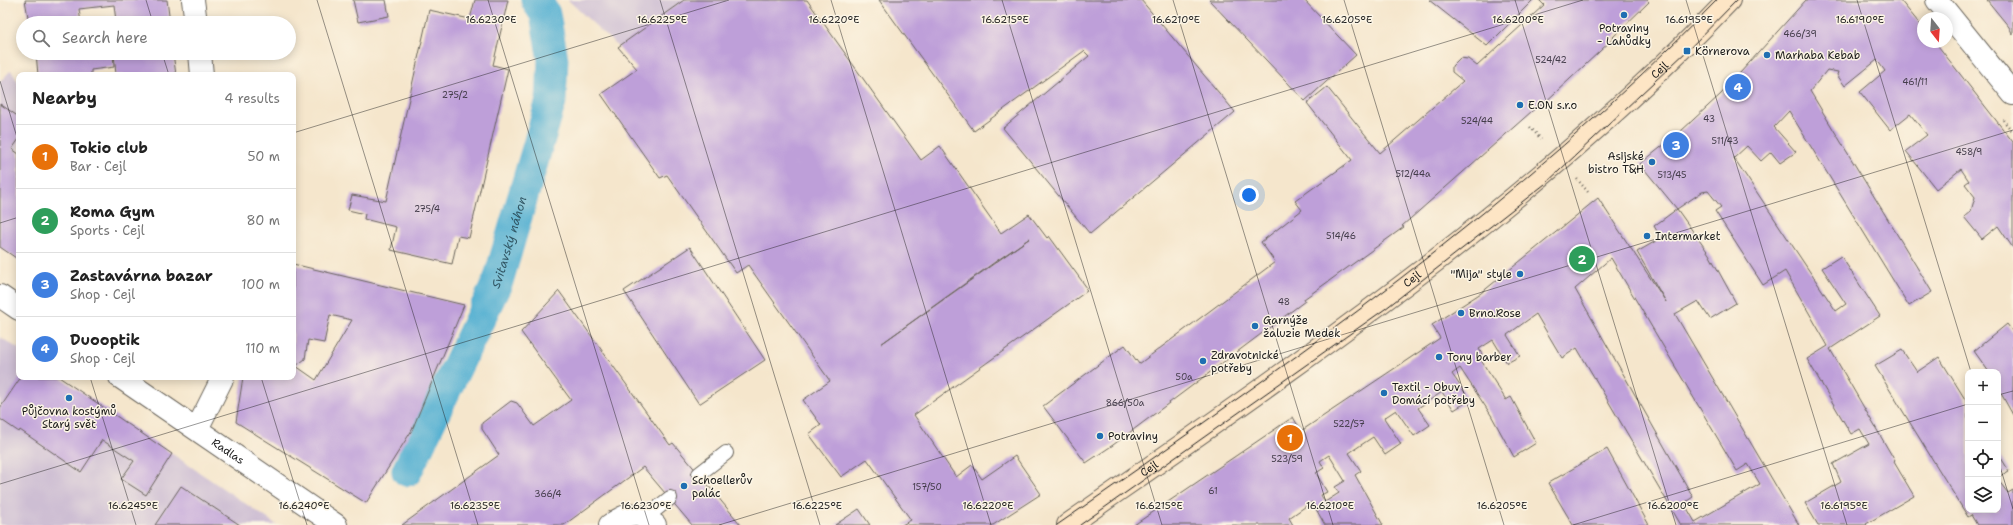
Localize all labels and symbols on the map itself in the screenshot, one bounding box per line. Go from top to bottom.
marker: Potraviny - Lahůdky [1619,10,1629,20]
north arrow [1917,12,1953,48]
text: 16.6230°E [465,13,517,26]
text: 16.6225°E [637,13,687,26]
text: 16.6220°E [809,13,859,26]
text: 16.6215°E [981,13,1029,26]
text: 16.6210°E [1152,13,1200,26]
text: 16.6205°E [1322,13,1372,26]
text: 16.6200°E [1492,13,1544,26]
text: 16.6195°E [1665,13,1713,26]
text: 16.6190°E [1836,13,1884,26]
place label: Potraviny - Lahůdky [1597,21,1651,49]
house number: 466/39 [1783,28,1817,40]
place label: Körnerova [1695,44,1750,59]
marker: Körnerova [1682,46,1692,56]
place label: Marhaba Kebab [1775,48,1860,63]
marker: Marhaba Kebab [1762,50,1772,60]
house number: 524/42 [1535,54,1567,66]
street label: Cejl [1647,57,1672,82]
pin: 4 [1725,72,1751,102]
house number: 461/11 [1902,76,1928,88]
house number: 275/2 [442,89,468,101]
place label: E.ON s.r.o [1528,98,1577,113]
marker: E.ON s.r.o [1515,100,1525,110]
house number: 43 [1703,113,1715,125]
house number: 524/44 [1461,115,1493,127]
pin: 3 [1663,130,1689,160]
house number: 511/43 [1712,135,1738,147]
house number: 458/9 [1956,146,1982,158]
place label: Asijské bistro T&H [1588,149,1644,177]
marker: Asijské bistro T&H [1647,157,1657,167]
house number: 512/44a [1395,168,1431,180]
house number: 513/45 [1658,169,1686,181]
your location [1239,185,1259,205]
water label: Svitavský náhon [488,195,530,291]
house number: 275/4 [414,203,440,215]
place label: Intermarket [1655,229,1721,244]
house number: 514/46 [1326,230,1356,242]
marker: Intermarket [1642,231,1652,241]
pin: 2 [1569,244,1595,274]
street label: Cejl [1400,267,1425,290]
place label: "Mija" style [1450,267,1512,282]
marker: "Mija" style [1515,269,1525,279]
house number: 48 [1278,296,1290,308]
place label: Brno.Rose [1469,306,1521,321]
marker: Brno.Rose [1456,308,1466,318]
place label: Garnýže žaluzie Medek [1263,313,1341,341]
marker: Garnýže žaluzie Medek [1250,321,1260,331]
place label: Zdravotnické potřeby [1211,348,1279,376]
place label: Tony barber [1447,350,1511,365]
marker: Tony barber [1434,352,1444,362]
marker: Zdravotnické potřeby [1198,356,1208,366]
house number: 50a [1175,371,1193,383]
place label: Textil - Obuv - Domácí potřeby [1392,380,1475,408]
marker: Textil - Obuv - Domácí potřeby [1379,388,1389,398]
marker: Půjčovna kostýmů Starý svět [64,393,74,403]
house number: 866/50a [1106,397,1145,409]
place label: Půjčovna kostýmů Starý svět [22,404,116,432]
house number: 522/57 [1333,418,1365,430]
pin: 1 [1277,423,1303,453]
place label: Potraviny [1108,429,1158,444]
marker: Potraviny [1095,431,1105,441]
street label: Radlas [209,435,247,468]
house number: 523/59 [1271,453,1303,465]
street label: Cejl [1137,456,1162,480]
place label: Schoellerův palác [692,473,753,501]
marker: Schoellerův palác [679,481,689,491]
house number: 157/50 [912,481,942,493]
house number: 61 [1208,485,1218,497]
house number: 366/4 [534,488,562,500]
text: 16.6245°E [108,499,158,512]
text: 16.6240°E [278,499,330,512]
text: 16.6235°E [450,499,500,512]
text: 16.6230°E [620,499,672,512]
text: 16.6225°E [792,499,842,512]
text: 16.6220°E [963,499,1013,512]
text: 16.6215°E [1135,499,1183,512]
text: 16.6210°E [1306,499,1354,512]
text: 16.6205°E [1477,499,1527,512]
text: 16.6200°E [1647,499,1699,512]
text: 16.6195°E [1820,499,1868,512]

